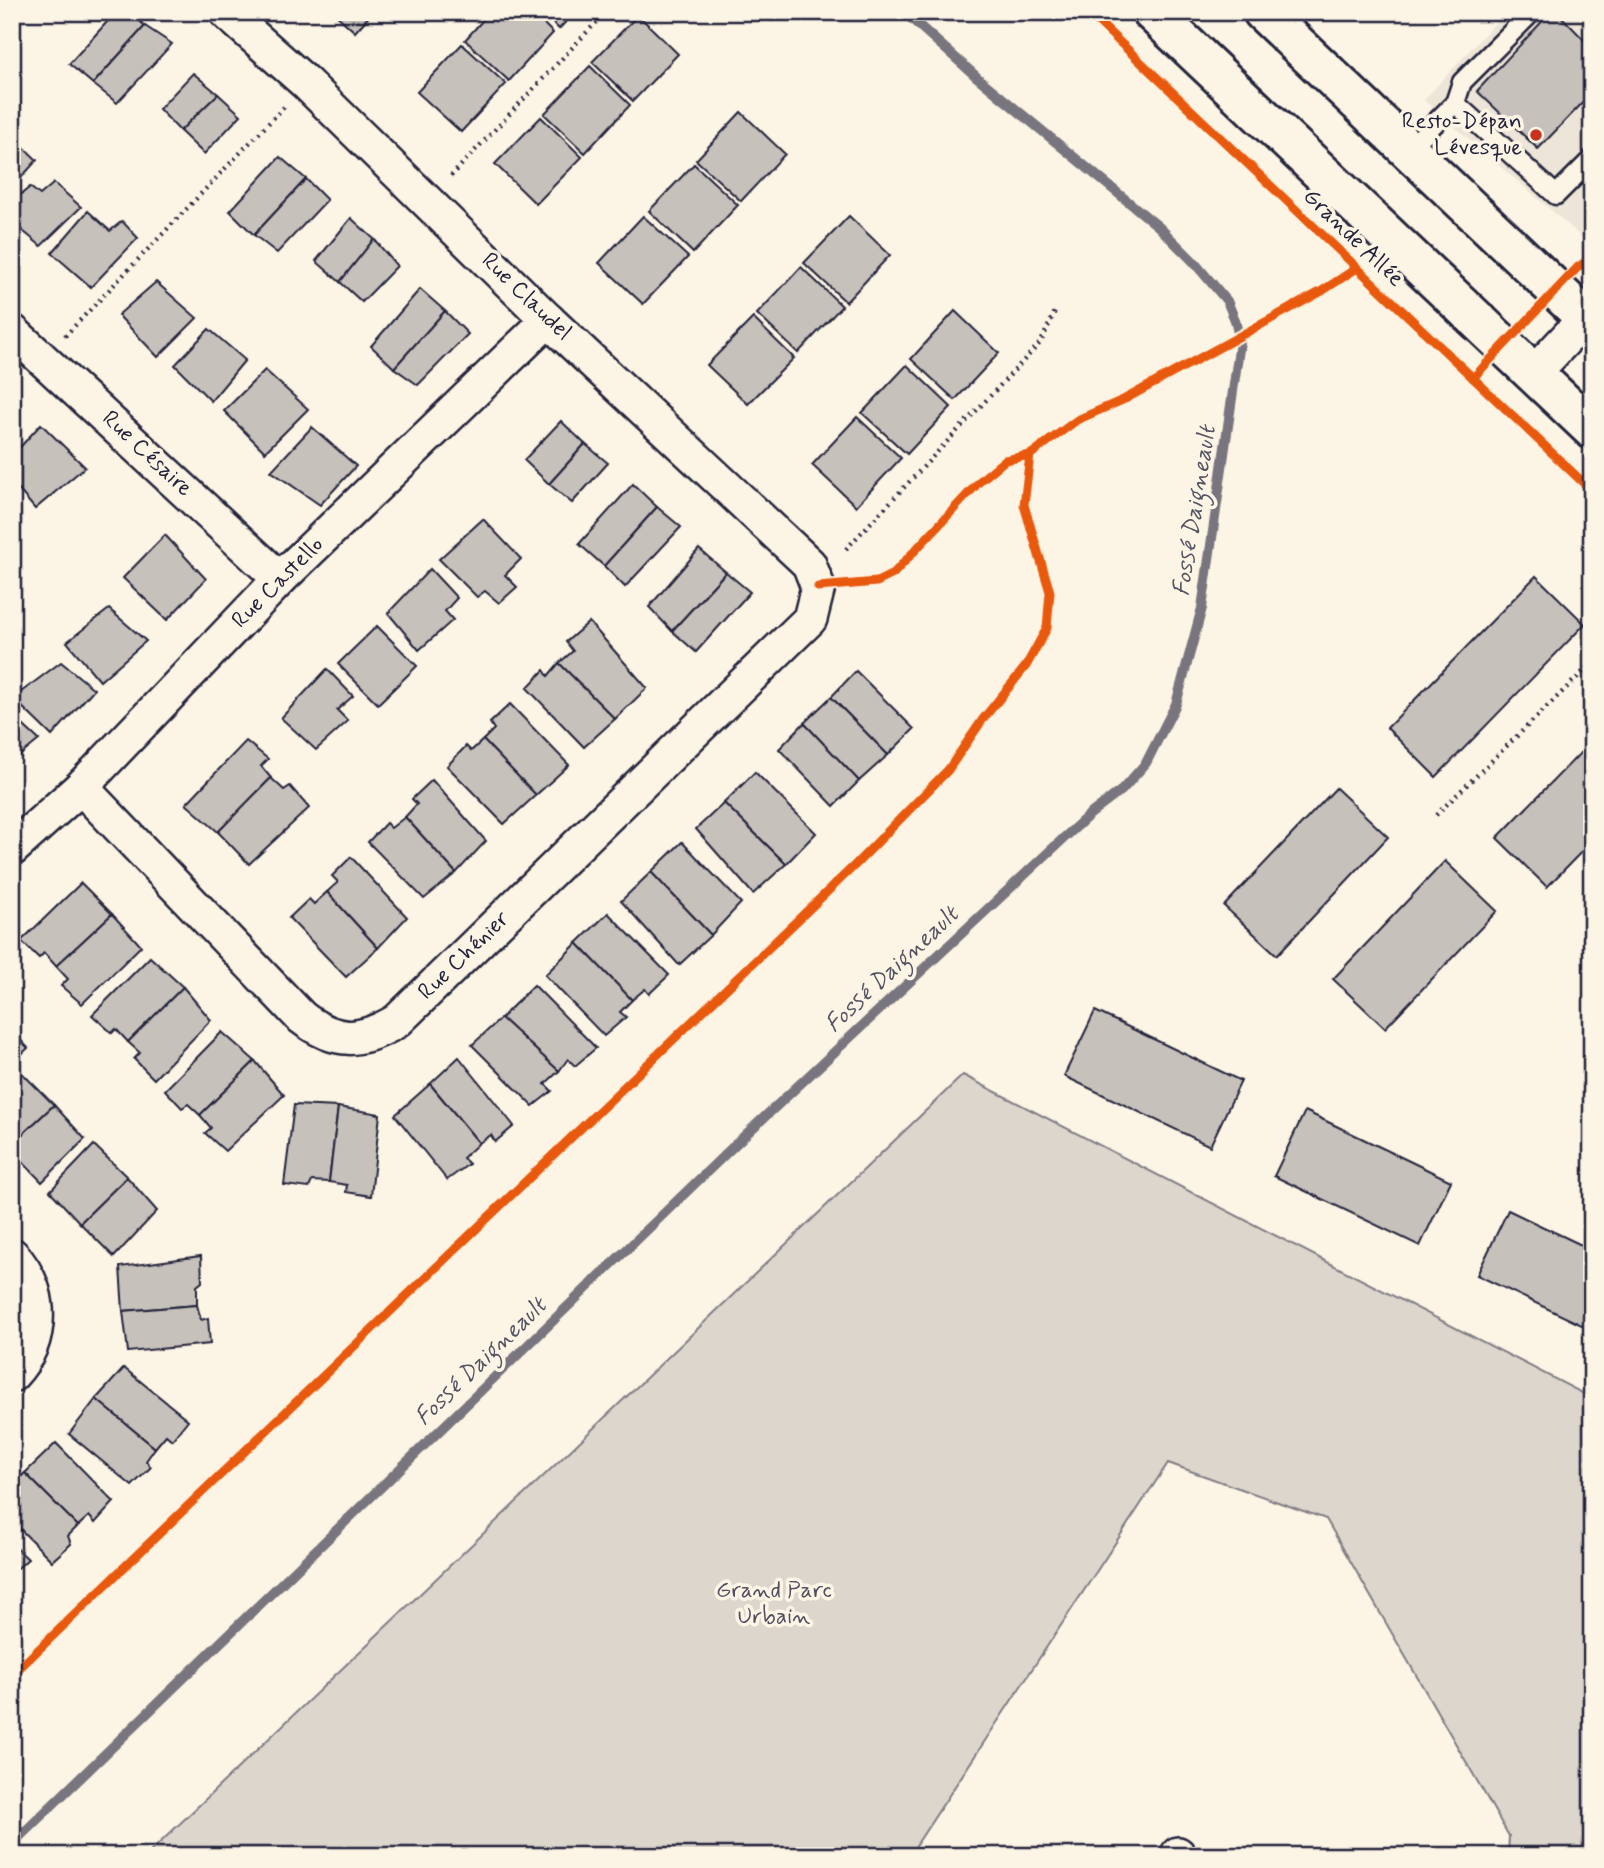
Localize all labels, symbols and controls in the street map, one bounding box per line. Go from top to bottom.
place label: Resto-Dépan Lévesque [1402,107,1522,163]
marker: Resto-Dépan Lévesque [1528,127,1544,143]
street label: Grande Allée [1296,182,1410,294]
street label: Rue Claudel [474,246,578,348]
street label: Rue Césaire [95,404,199,504]
water label: Fossé Daigneault [1166,422,1227,599]
street label: Rue Castello [226,531,330,635]
water label: Fossé Daigneault [819,899,969,1042]
street label: Rue Chénier [412,905,516,1007]
water label: Fossé Daigneault [408,1290,557,1435]
park label: Grand Parc Urbain [716,1576,832,1632]

